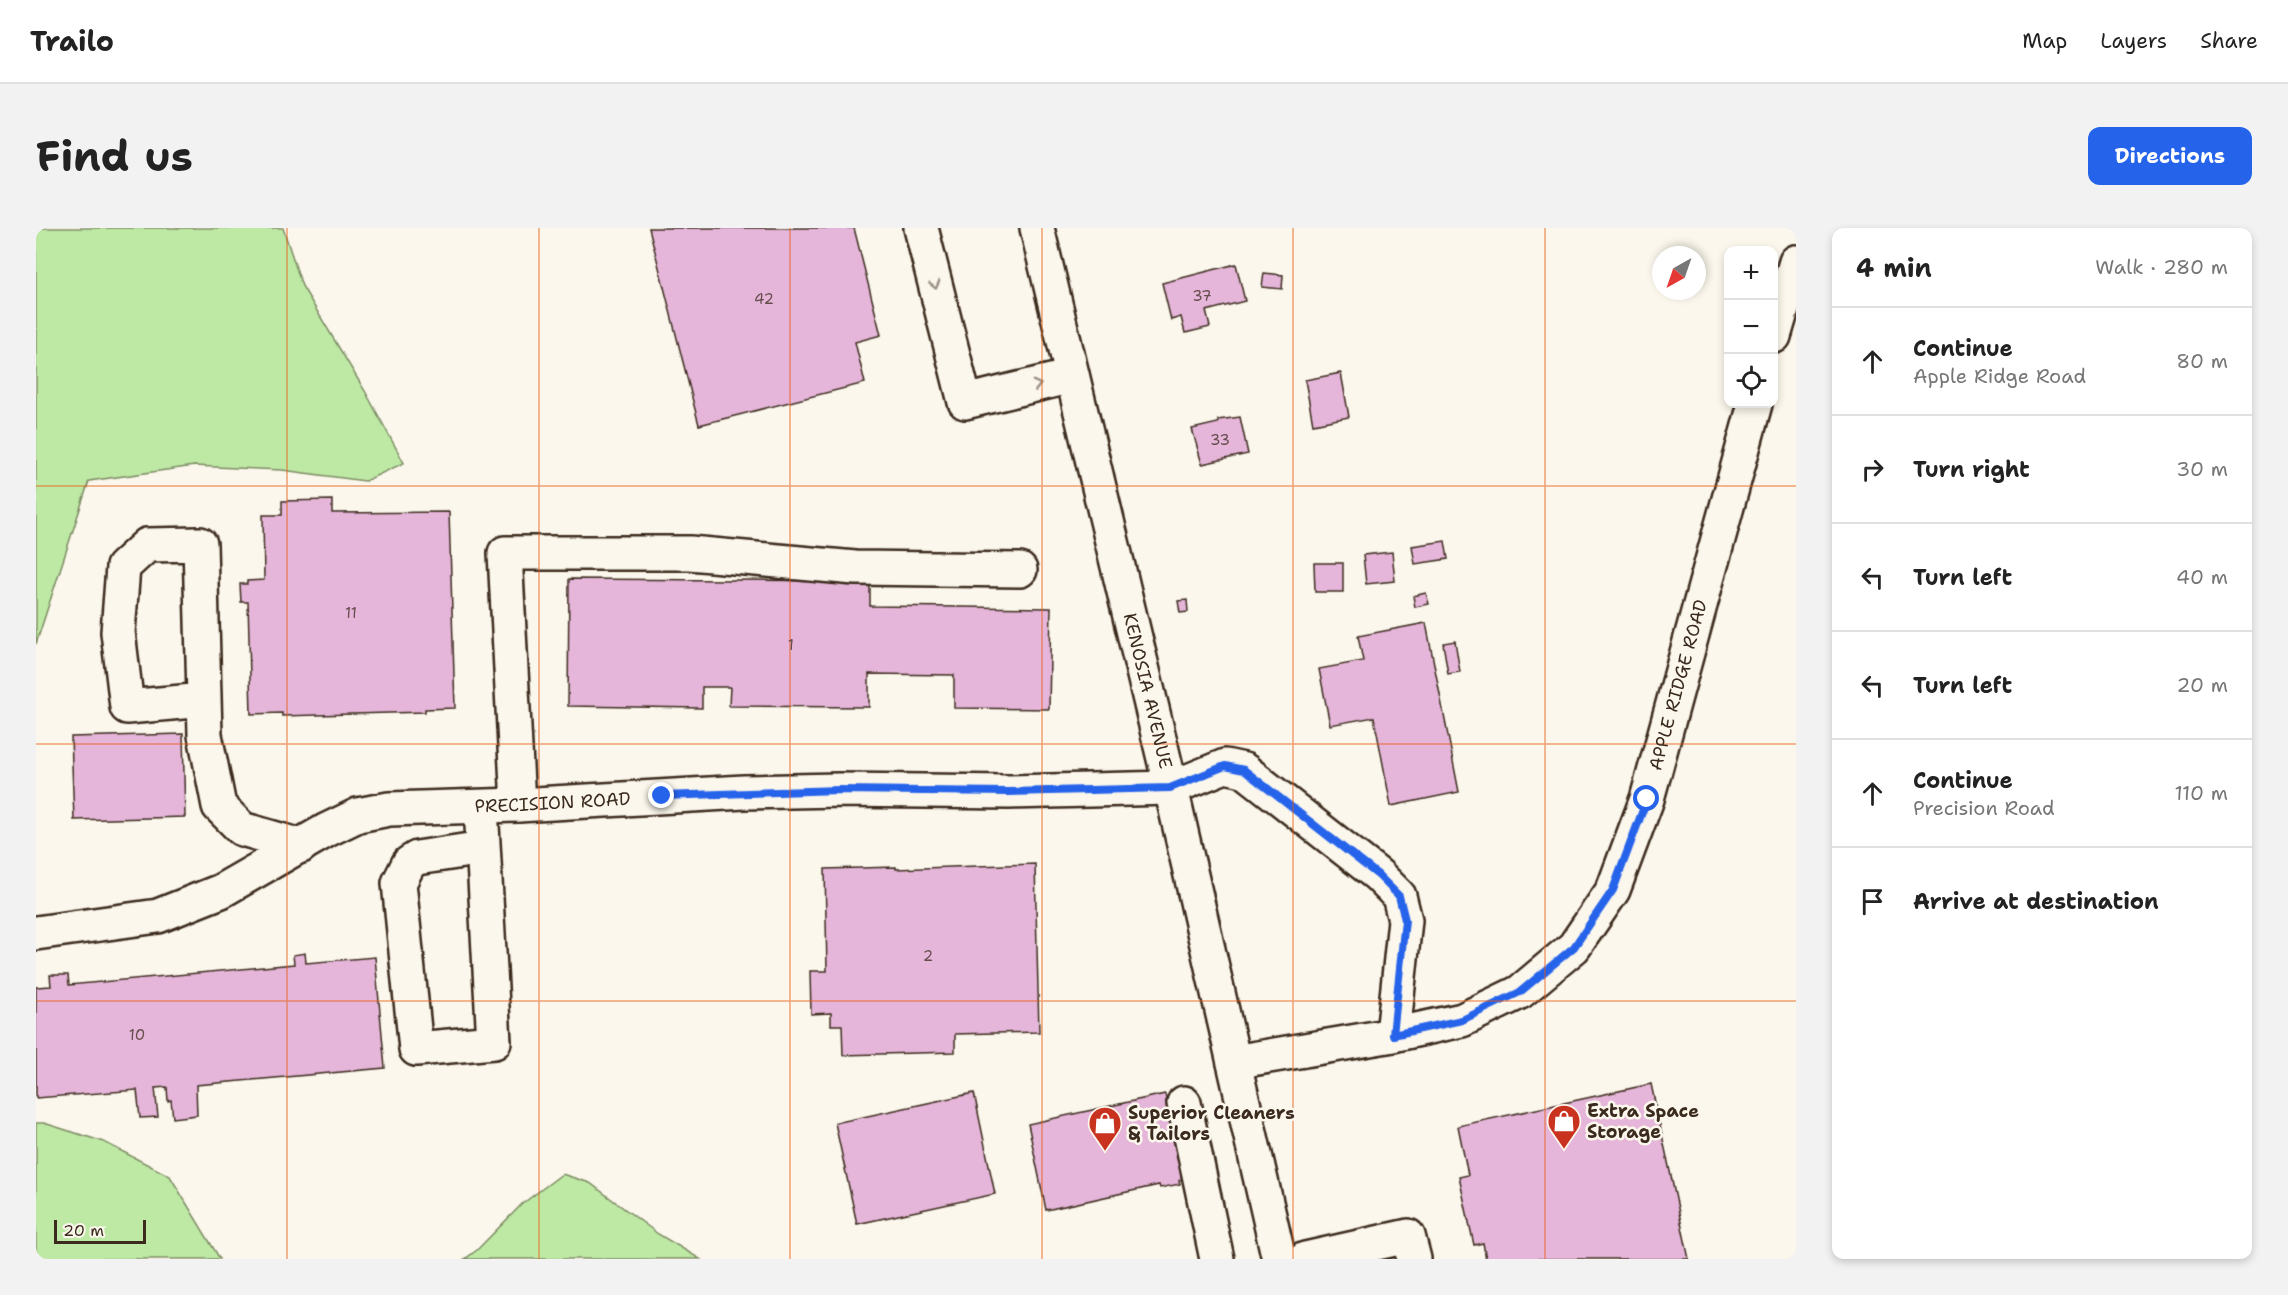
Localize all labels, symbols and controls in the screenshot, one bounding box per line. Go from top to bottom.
text: Trailo [30,22,114,60]
text: Map [2022,27,2067,55]
text: Layers [2100,27,2167,55]
text: Share [2200,27,2258,55]
button: Directions [2088,127,2252,185]
text: Find us [36,128,193,184]
north arrow [1652,246,1706,300]
map controls [1724,246,1778,408]
button: + [1724,246,1778,300]
text: 4 min [1856,250,1932,285]
text: Walk · 280 m [2095,254,2228,280]
one-way arrow [928,280,941,290]
house number: 37 [1192,286,1212,306]
house number: 42 [754,289,774,309]
button: − [1724,300,1778,354]
text: Continue [1913,334,2013,363]
icon: ahead [1856,345,1889,378]
text: 80 m [2176,348,2228,374]
button: locate [1724,354,1778,408]
text: Apple Ridge Road [1913,363,2086,389]
one-way arrow [1031,379,1041,392]
house number: 33 [1210,430,1230,450]
icon: right [1856,453,1889,486]
text: Turn right [1913,455,2030,484]
text: 30 m [2176,456,2228,482]
icon: left [1856,561,1889,594]
text: Turn left [1913,563,2012,592]
text: 40 m [2176,564,2228,590]
street label: APPLE RIDGE ROAD [1643,597,1713,773]
house number: 11 [345,603,357,623]
street label: KENOSIA AVENUE [1118,611,1178,771]
house number: 1 [788,635,794,655]
icon: left [1856,669,1889,702]
text: Turn left [1913,671,2012,700]
text: 20 m [2177,672,2228,698]
text: Continue [1913,766,2013,795]
icon: ahead [1856,777,1889,810]
text: 110 m [2174,780,2228,806]
route end [648,782,674,808]
route start [1633,785,1659,811]
street label: PRECISION ROAD [474,787,631,818]
text: Precision Road [1913,795,2055,821]
icon: arrive [1856,885,1889,918]
text: Arrive at destination [1913,887,2159,916]
house number: 2 [923,946,933,966]
house number: 10 [129,1025,145,1045]
place label: Extra Space Storage [1587,1099,1699,1144]
place label: Superior Cleaners & Tailors [1128,1101,1295,1146]
shop icon: Extra Space Storage [1546,1103,1582,1150]
shop icon: Superior Cleaners & Tailors [1087,1105,1123,1152]
scale bar [54,1217,146,1244]
text: 20 m [63,1220,104,1241]

